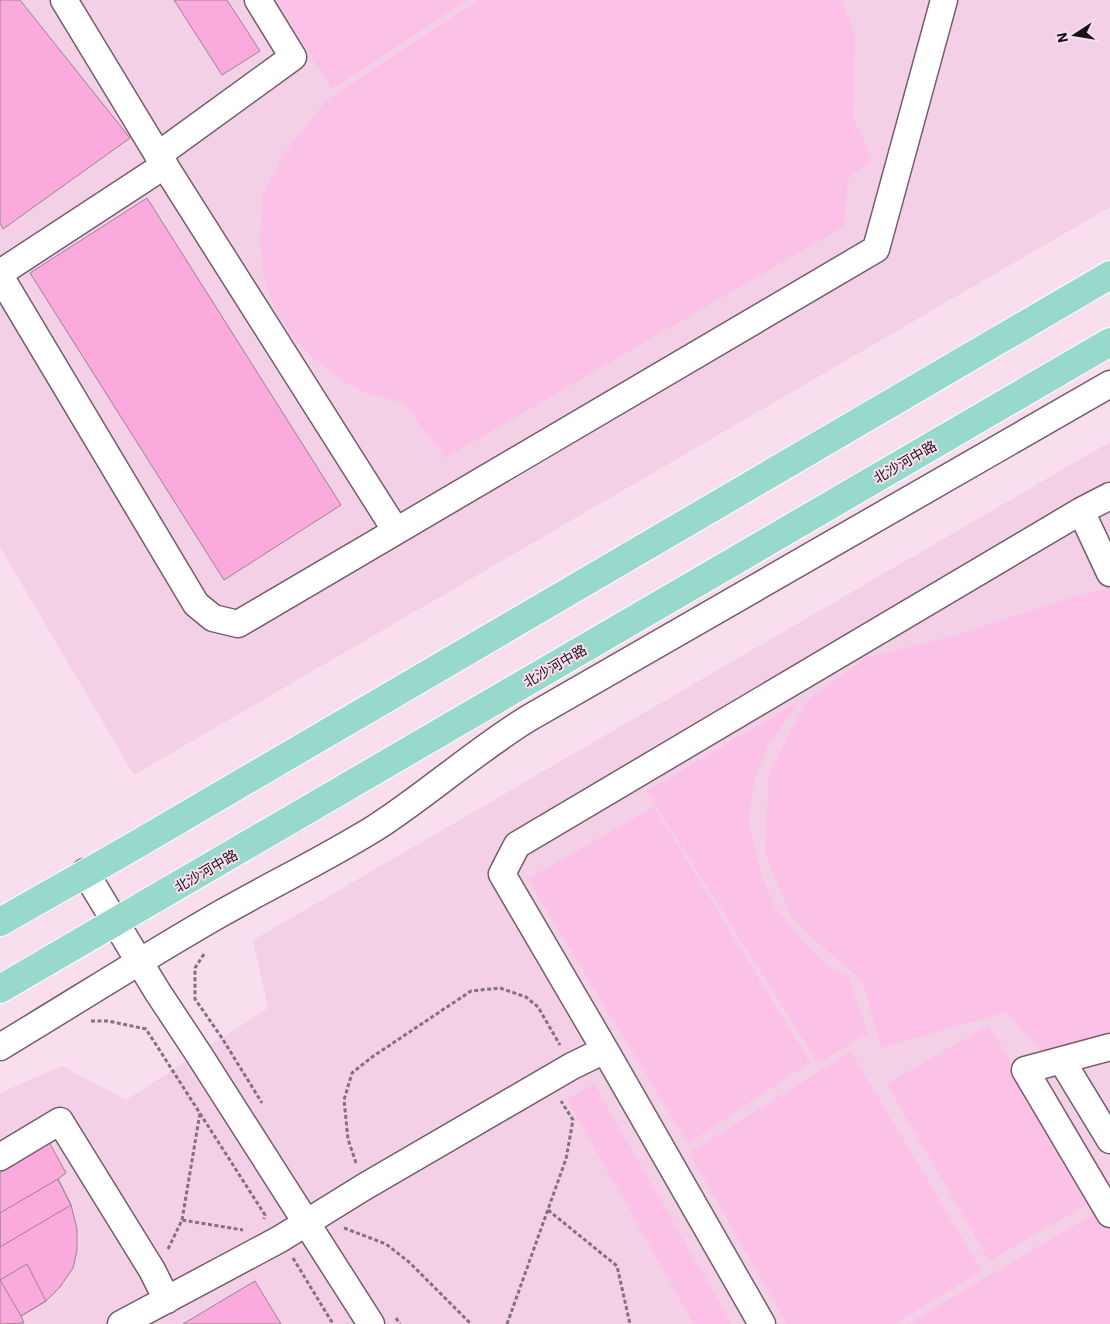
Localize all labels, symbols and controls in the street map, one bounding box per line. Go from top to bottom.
north arrow [1050,10,1100,60]
text: N [1052,31,1072,45]
street label: 北沙河中路 [870,437,940,487]
street label: 北沙河中路 [520,641,590,691]
street label: 北沙河中路 [171,846,241,896]

